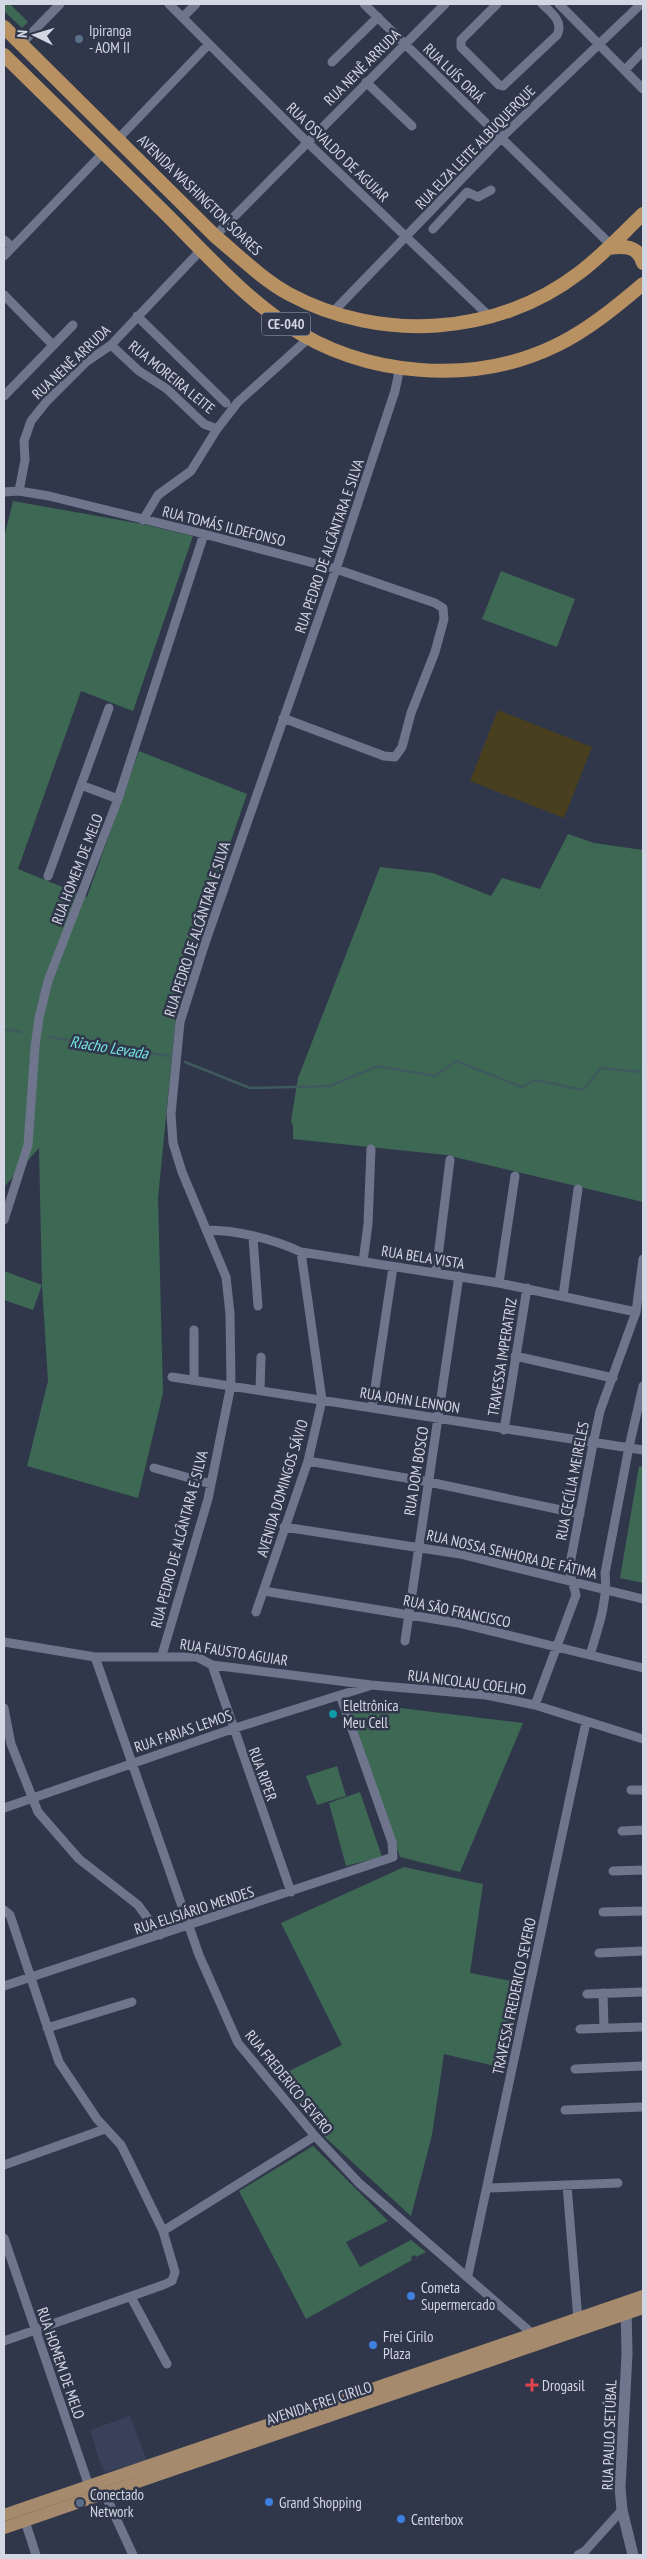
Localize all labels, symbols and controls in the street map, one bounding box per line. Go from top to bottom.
north arrow [10,10,60,60]
place label: Ipiranga - AOM II [89,21,131,57]
street label: RUA NENÊ ARRUDA [320,24,405,109]
text: N [13,29,31,38]
marker: Ipiranga - AOM II [73,33,85,45]
street label: RUA LUÍS ORIÁ [419,39,489,108]
street label: RUA ELZA LEITE ALBUQUERQUE [411,81,539,213]
street label: RUA OSVALDO DE AGUIAR [283,98,393,206]
street label: AVENIDA WASHINGTON SOARES [134,131,266,259]
road number: CE-040 [262,312,310,336]
street label: RUA NENÊ ARRUDA [28,320,115,403]
street label: RUA MOREIRA LEITE [125,336,219,418]
street label: RUA PEDRO DE ALCÂNTARA E SILVA [290,456,368,636]
street label: RUA TOMÁS ILDEFONSO [160,502,288,550]
street label: RUA HOMEM DE MELO [47,811,107,927]
street label: RUA PEDRO DE ALCÂNTARA E SILVA [160,838,235,1019]
water label: Riacho Levada [69,1031,151,1063]
street label: RUA BELA VISTA [380,1241,467,1273]
street label: TRAVESSA IMPERATRIZ [483,1296,521,1417]
street label: RUA JOHN LENNON [359,1383,461,1417]
street label: AVENIDA DOMINGOS SÁVIO [252,1417,312,1559]
street label: RUA CECÍLIA MEIRELES [551,1420,593,1542]
street label: RUA DOM BOSCO [400,1425,432,1517]
street label: RUA PEDRO DE ALCÂNTARA E SILVA [146,1447,212,1630]
street label: RUA NOSSA SENHORA DE FÁTIMA [425,1525,600,1583]
street label: RUA SÃO FRANCISCO [402,1590,512,1632]
street label: RUA FAUSTO AGUIAR [179,1634,289,1670]
street label: RUA NICOLAU COELHO [407,1665,527,1699]
place label: Eleltrônica Meu Cell [343,1696,399,1732]
street label: RUA FARIAS LEMOS [132,1705,234,1757]
marker: Eleltrônica Meu Cell [327,1708,339,1720]
street label: RUA RIPER [245,1744,281,1804]
street label: RUA ELISIÁRIO MENDES [132,1882,256,1938]
street label: TRAVESSA FREDERICO SEVERO [488,1916,540,2076]
street label: RUA FREDERICO SEVERO [241,2026,337,2138]
place label: Cometa Supermercado [421,2278,495,2314]
marker: Cometa Supermercado [405,2290,417,2302]
street label: RUA HOMEM DE MELO [33,2305,89,2421]
place label: Frei Cirilo Plaza [383,2327,433,2363]
marker: Frei Cirilo Plaza [367,2339,379,2351]
place label: Drogasil [542,2376,585,2395]
street label: AVENIDA FREI CIRILO [264,2377,374,2429]
marker: Drogasil [526,2379,538,2391]
street label: RUA PAULO SETÚBAL [598,2379,620,2490]
place label: Conectado Network [90,2485,144,2521]
place label: Grand Shopping [279,2493,362,2512]
marker: Grand Shopping [263,2496,275,2508]
marker: Conectado Network [74,2497,86,2509]
place label: Centerbox [411,2510,463,2529]
marker: Centerbox [395,2513,407,2525]

